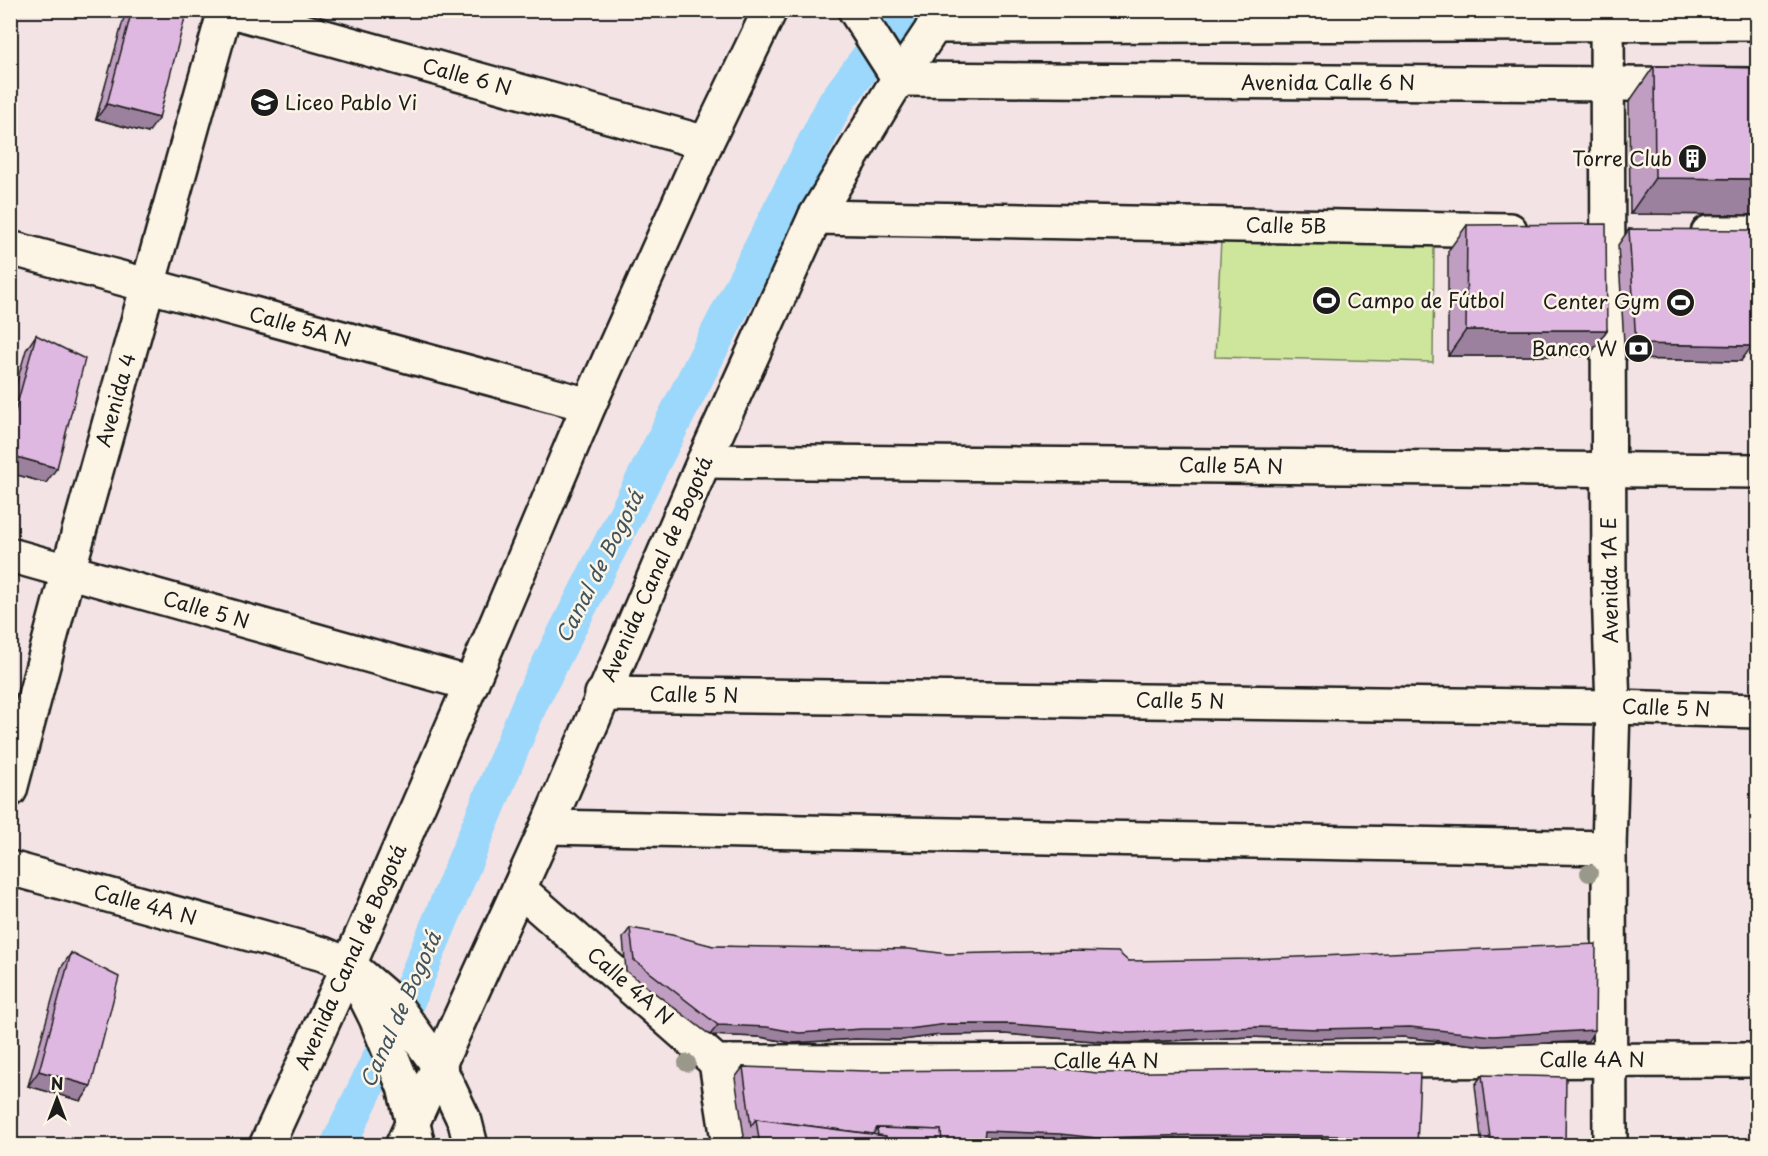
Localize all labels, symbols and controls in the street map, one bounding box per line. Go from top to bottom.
street label: Calle 6 N [419,50,515,102]
street label: Avenida Calle 6 N [1241,67,1415,97]
school or university icon: Liceo Pablo Vi [248,87,280,119]
place label: Liceo Pablo Vi [285,87,417,117]
place label: Torre Club [1572,143,1672,173]
building icon: Torre Club [1677,143,1709,175]
street label: Calle 5B [1245,209,1327,241]
sports icon: Campo de Fútbol [1310,285,1342,317]
place label: Campo de Fútbol [1347,285,1505,315]
place label: Center Gym [1543,286,1660,316]
sports icon: Center Gym [1665,286,1697,318]
street label: Calle 5A N [246,298,355,354]
place label: Banco W [1531,333,1617,363]
bank icon: Banco W [1622,333,1654,365]
street label: Avenida 4 [87,349,143,450]
street label: Calle 5A N [1179,449,1283,481]
street label: Avenida Canal de Bogotá [593,450,720,686]
water label: Canal de Bogotá [546,483,651,648]
street label: Avenida 1A E [1593,516,1625,644]
street label: Calle 5 N [159,582,253,636]
street label: Calle 5 N [649,678,739,710]
street label: Calle 5 N [1135,684,1225,716]
street label: Calle 5 N [1621,690,1711,724]
street label: Avenida Canal de Bogotá [290,841,412,1073]
street label: Calle 4A N [90,876,200,932]
water label: Canal de Bogotá [355,928,447,1092]
street label: Calle 4A N [581,939,680,1031]
street label: Calle 4A N [1539,1044,1645,1074]
street label: Calle 4A N [1053,1045,1159,1075]
north arrow [27,1069,87,1129]
text: N [51,1071,63,1095]

